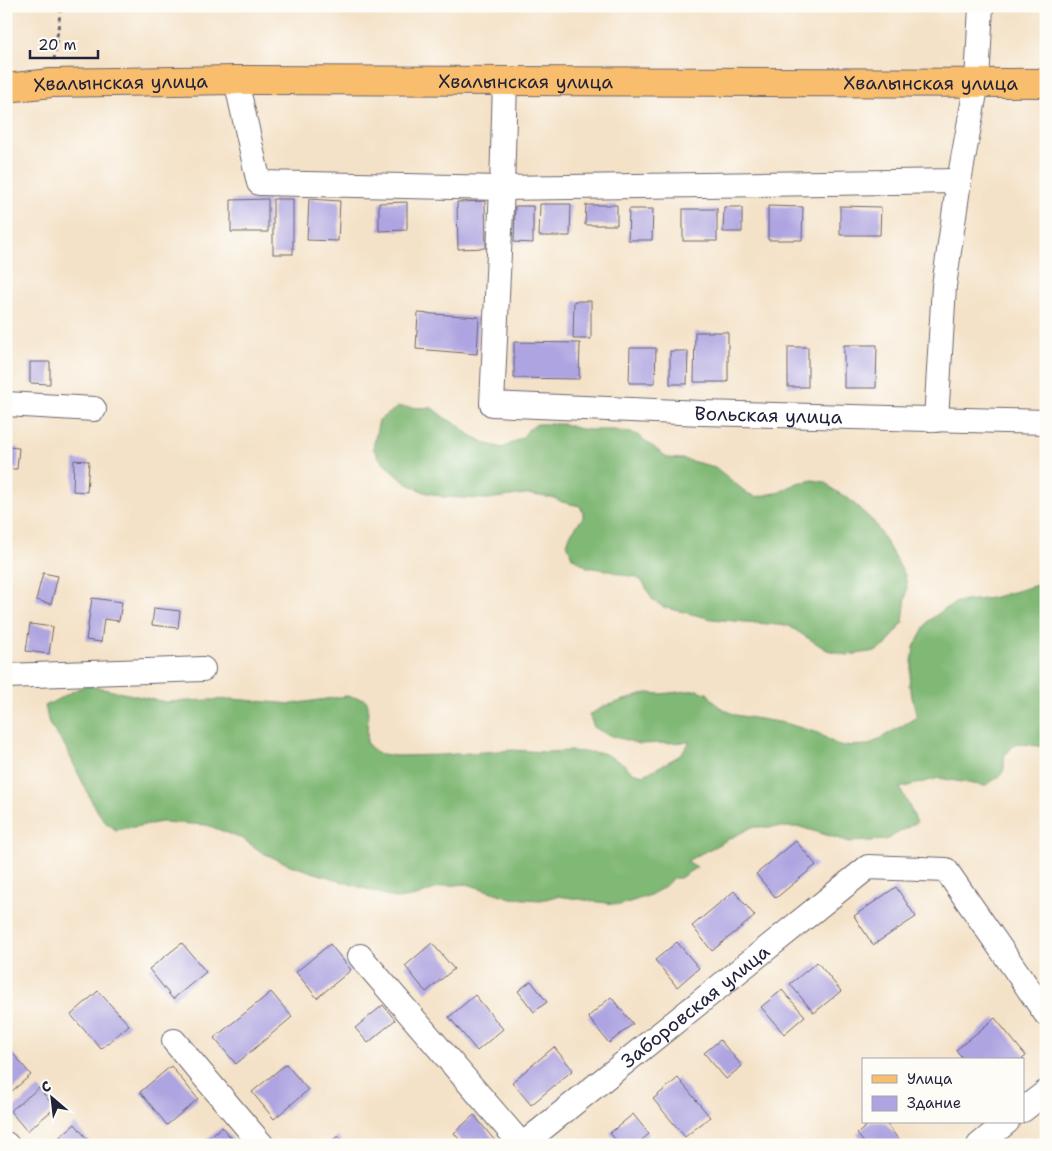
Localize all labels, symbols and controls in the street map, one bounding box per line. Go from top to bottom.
scale bar [30,28,98,60]
text: 20 m [38,35,77,55]
street label: Хвалынская улица [32,68,208,97]
street label: Хвалынская улица [438,68,613,94]
street label: Хвалынская улица [843,70,1018,95]
street label: Вольская улица [694,400,843,429]
street label: Заборовская улица [616,939,775,1073]
legend [862,1058,1024,1124]
text: Улица [907,1069,953,1089]
north arrow [28,1074,78,1124]
text: С [38,1077,54,1096]
text: Здание [907,1093,961,1113]

